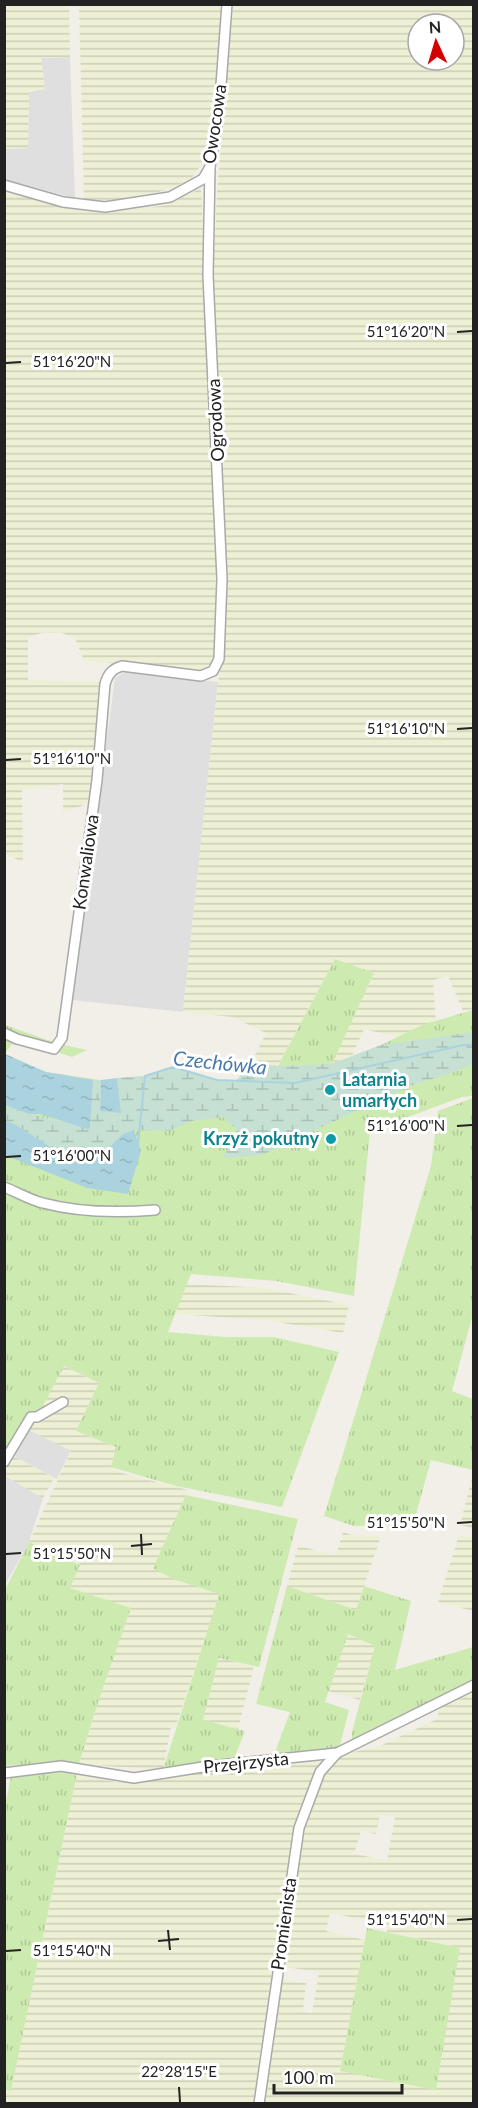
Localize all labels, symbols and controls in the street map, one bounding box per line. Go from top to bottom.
north arrow [406,12,466,72]
text: N [428,17,442,36]
street label: Owocowa [198,83,230,165]
text: 51°16'20"N [367,322,445,340]
text: 51°16'20"N [33,352,111,370]
street label: Ogrodowa [202,378,228,462]
text: 51°16'10"N [367,719,445,737]
text: 51°16'10"N [33,749,111,767]
street label: Konwaliowa [67,813,103,911]
water label: Czechówka [172,1045,268,1079]
place label: Latarnia umarłych [342,1068,417,1111]
marker: Latarnia umarłych [323,1083,337,1097]
text: 51°16'00"N [367,1116,445,1134]
place label: Krzyż pokutny [203,1127,319,1149]
marker: Krzyż pokutny [324,1132,338,1146]
text: 51°16'00"N [33,1146,111,1164]
text: 51°15'50"N [367,1513,445,1531]
text: 51°15'50"N [33,1544,111,1562]
street label: Przejrzysta [202,1747,290,1777]
street label: Promienista [266,1876,300,1972]
text: 51°15'40"N [367,1910,445,1928]
text: 51°15'40"N [33,1941,111,1959]
scale bar [274,2057,402,2095]
text: 22°28'15"E [141,2062,217,2080]
text: 100 m [283,2066,334,2088]

